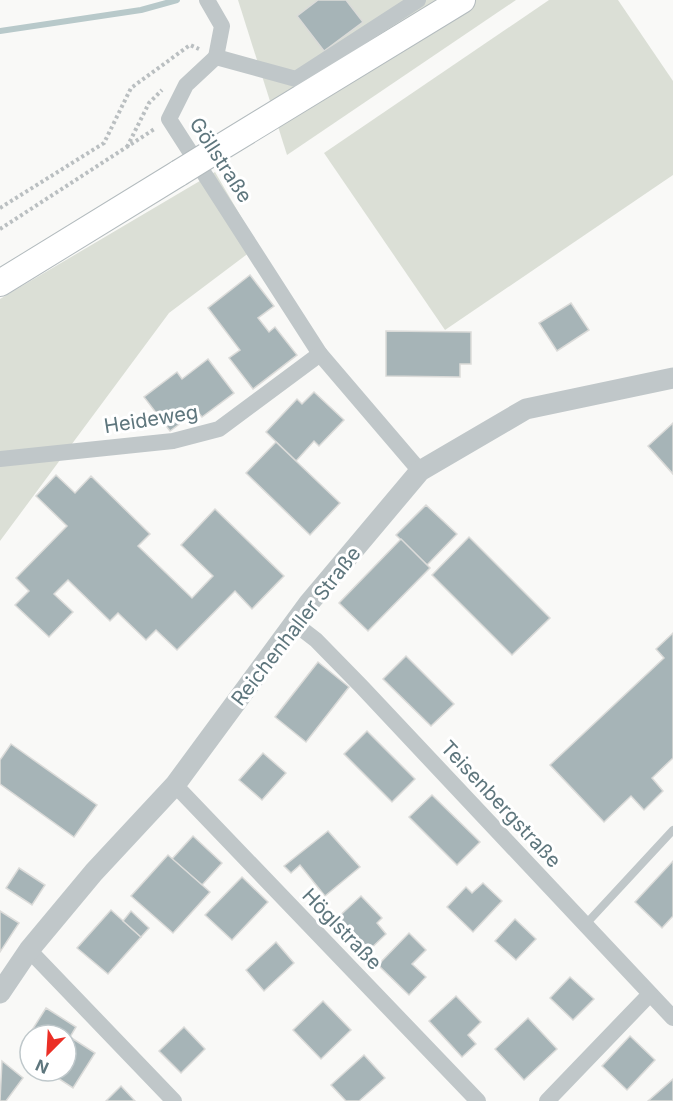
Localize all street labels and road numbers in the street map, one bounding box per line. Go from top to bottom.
street label: Göllstraße [185,113,257,207]
street label: Heideweg [102,400,200,438]
street label: Reichenhaller Straße [226,542,366,710]
street label: Teisenbergstraße [436,735,566,873]
street label: Höglstraße [297,883,387,975]

